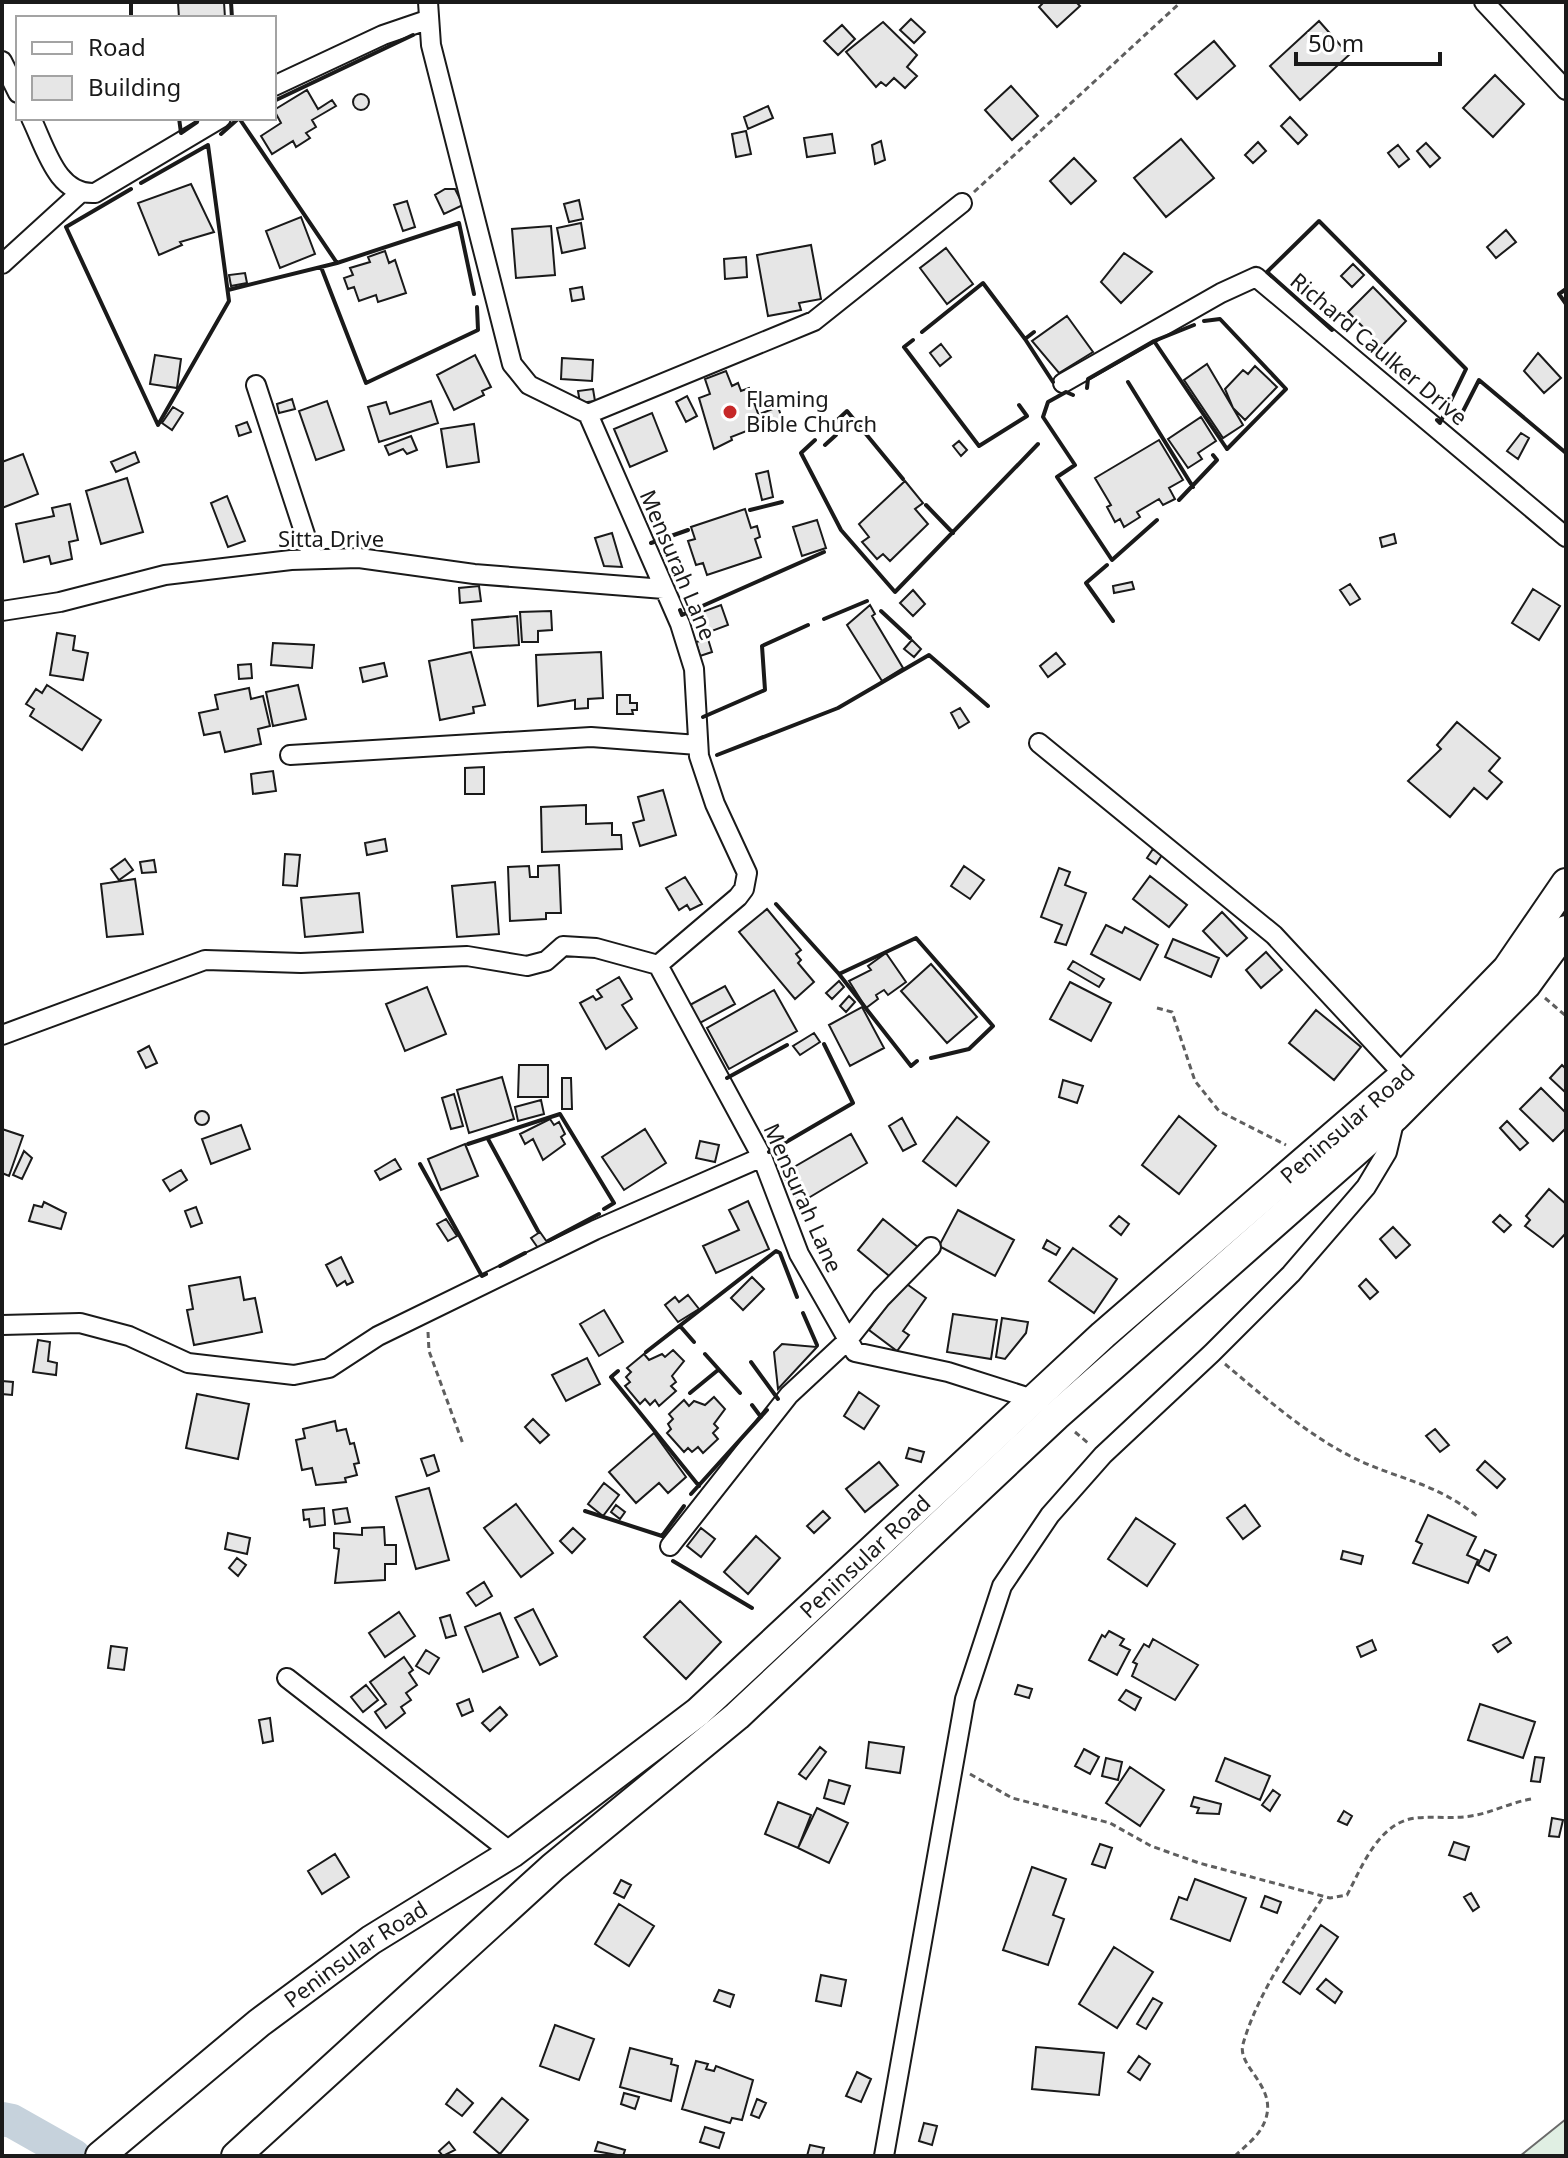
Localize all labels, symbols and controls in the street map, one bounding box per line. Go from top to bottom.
legend [16,16,276,120]
scale bar [1296,16,1440,66]
text: 50 m [1308,26,1364,59]
text: Road [88,30,146,63]
text: Building [88,70,181,103]
street label: Richard Caulker Drive [1285,265,1475,431]
place label: Flaming Bible Church [746,383,877,438]
marker: Flaming Bible Church [721,403,739,421]
street label: Mensurah Lane [634,485,724,644]
street label: Sitta Drive [278,523,384,553]
street label: Peninsular Road [1273,1057,1421,1190]
street label: Mensurah Lane [758,1118,850,1277]
street label: Peninsular Road [792,1487,936,1624]
street label: Peninsular Road [277,1893,432,2014]

